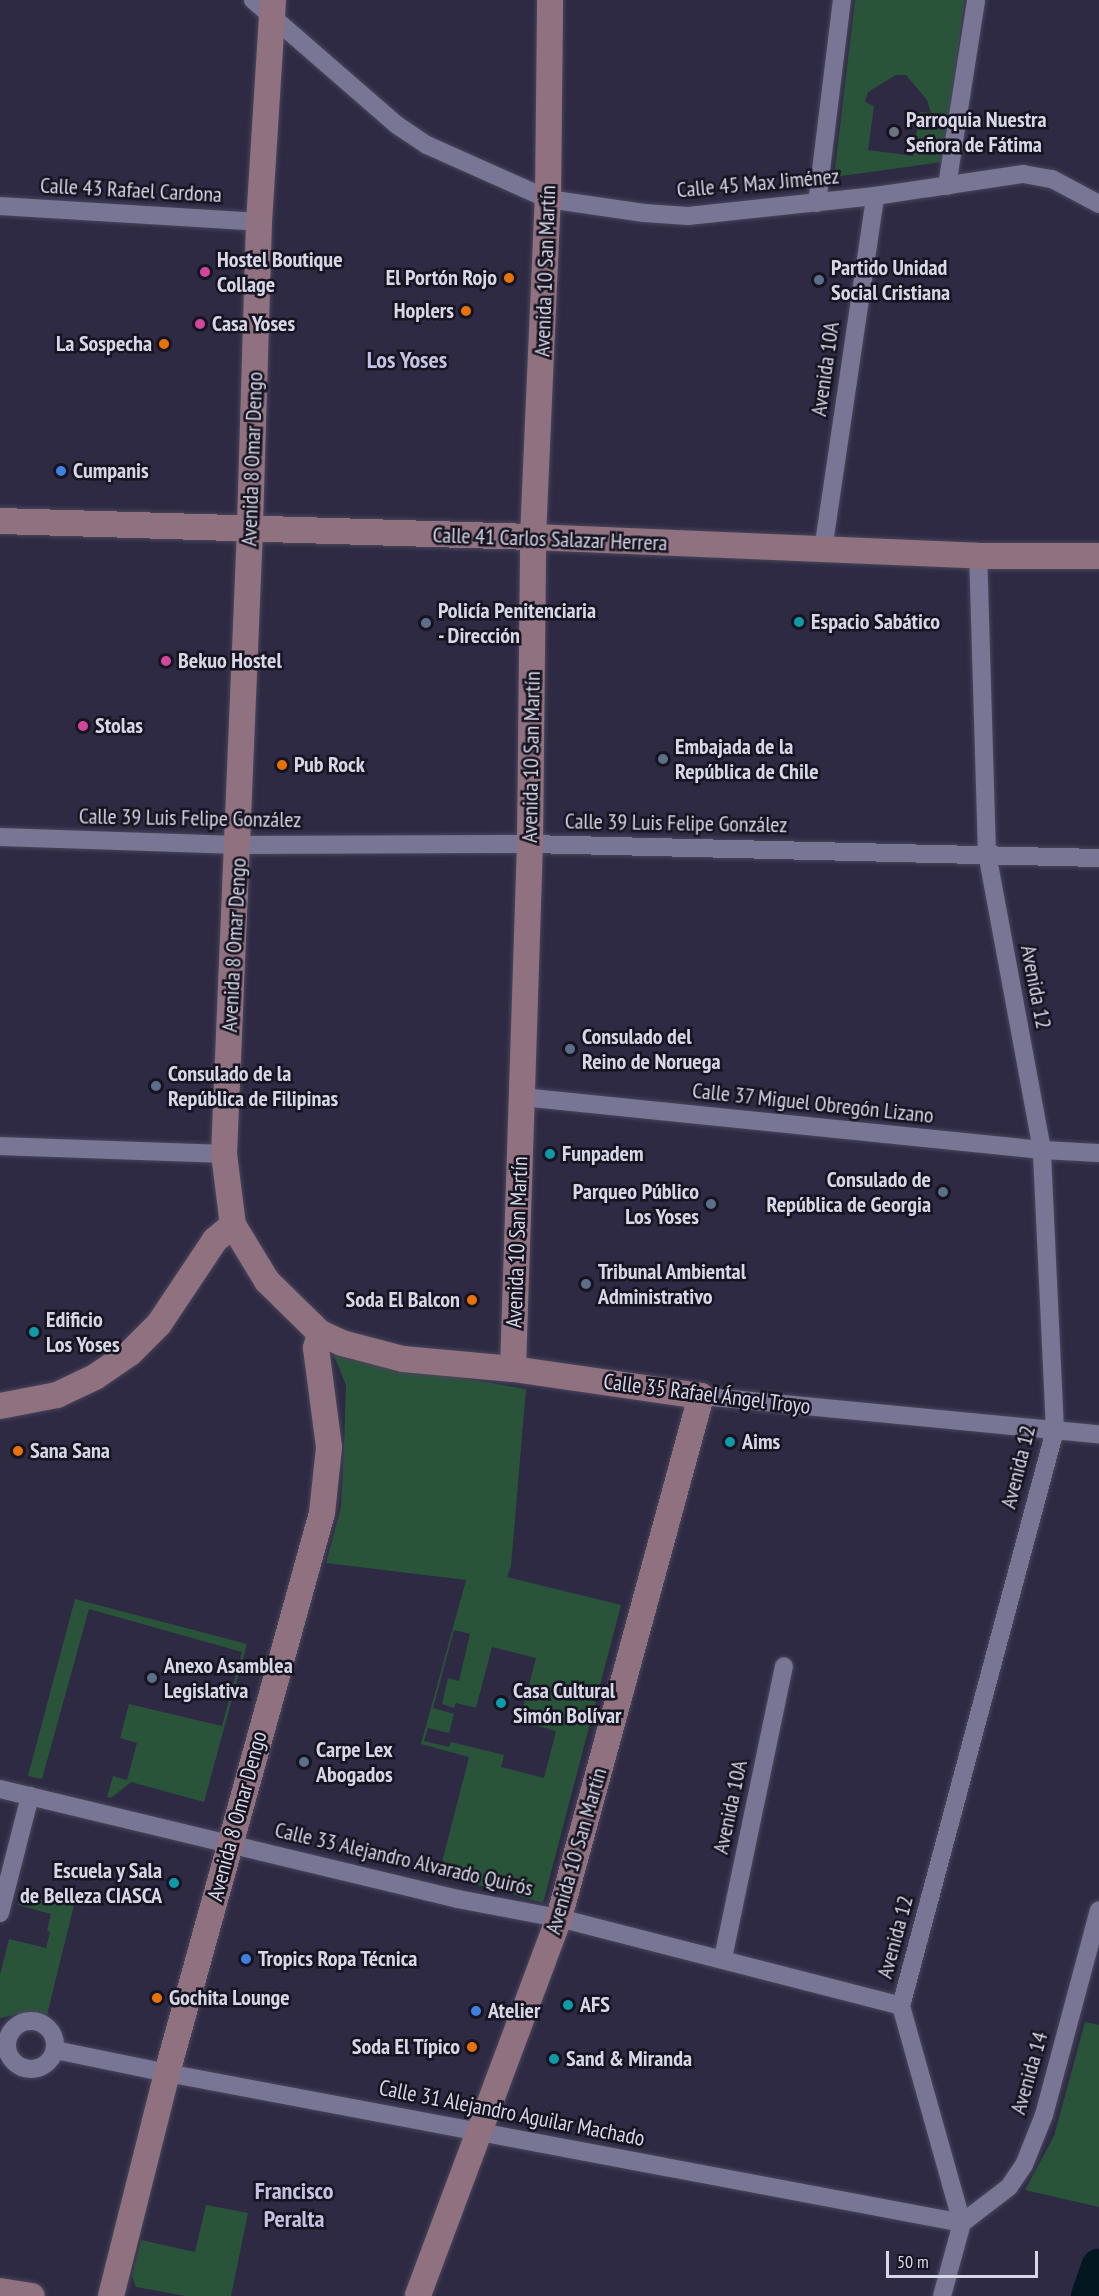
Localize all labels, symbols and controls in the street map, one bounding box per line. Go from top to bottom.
place label: Parroquia Nuestra Señora de Fátima [906,106,1047,158]
marker: Parroquia Nuestra Señora de Fátima [887,125,901,139]
street label: Calle 45 Max Jiménez [675,163,841,203]
street label: Calle 43 Rafael Cardona [40,172,222,208]
street label: Avenida 10 San Martín [529,185,561,357]
place label: Hostel Boutique Collage [217,246,343,298]
place label: Partido Unidad Social Cristiana [831,254,950,306]
marker: Hostel Boutique Collage [198,265,212,279]
place label: El Portón Rojo [386,265,497,291]
marker: El Portón Rojo [502,271,516,285]
marker: Partido Unidad Social Cristiana [812,273,826,287]
place label: Hoplers [394,298,454,324]
marker: Hoplers [459,304,473,318]
place label: Casa Yoses [212,311,296,337]
marker: Casa Yoses [193,317,207,331]
street label: Avenida 10A [805,320,845,418]
place label: La Sospecha [56,331,152,357]
marker: La Sospecha [157,337,171,351]
district label: Los Yoses [367,346,447,374]
street label: Avenida 8 Omar Dengo [236,371,268,547]
place label: Cumpanis [73,458,149,484]
marker: Cumpanis [54,464,68,478]
street label: Calle 41 Carlos Salazar Herrera [432,522,668,556]
place label: Policía Penitenciaria - Dirección [438,597,596,648]
place label: Espacio Sabático [811,609,940,635]
marker: Espacio Sabático [792,615,806,629]
marker: Policía Penitenciaria - Dirección [419,616,433,630]
place label: Bekuo Hostel [178,648,282,674]
marker: Bekuo Hostel [159,654,173,668]
street label: Avenida 10 San Martín [516,671,546,843]
place label: Stolas [95,713,143,739]
marker: Stolas [76,719,90,733]
place label: Embajada de la República de Chile [675,733,819,784]
place label: Pub Rock [294,752,365,778]
marker: Embajada de la República de Chile [656,752,670,766]
marker: Pub Rock [275,758,289,772]
street label: Calle 39 Luis Felipe González [79,803,301,833]
street label: Calle 39 Luis Felipe González [565,808,787,838]
street label: Avenida 8 Omar Dengo [216,857,252,1033]
street label: Avenida 12 [1015,943,1057,1031]
place label: Consulado del Reino de Noruega [582,1023,721,1074]
marker: Consulado del Reino de Noruega [563,1042,577,1056]
place label: Consulado de la República de Filipinas [168,1060,338,1112]
street label: Calle 37 Miguel Obregón Lizano [691,1077,935,1129]
marker: Consulado de la República de Filipinas [149,1079,163,1093]
place label: Funpadem [562,1141,644,1167]
marker: Funpadem [543,1147,557,1161]
street label: Avenida 10 San Martín [501,1156,533,1328]
place label: Consulado de República de Georgia [766,1166,931,1218]
place label: Parqueo Público Los Yoses [573,1178,699,1230]
marker: Consulado de República de Georgia [936,1185,950,1199]
marker: Parqueo Público Los Yoses [704,1197,718,1211]
place label: Tribunal Ambiental Administrativo [598,1258,747,1310]
marker: Tribunal Ambiental Administrativo [579,1277,593,1291]
place label: Soda El Balcon [346,1287,460,1313]
marker: Soda El Balcon [465,1293,479,1307]
place label: Edificio Los Yoses [46,1306,120,1358]
marker: Edificio Los Yoses [27,1325,41,1339]
street label: Calle 35 Rafael Ángel Troyo [602,1368,812,1420]
street label: Avenida 12 [995,1423,1041,1511]
place label: Aims [742,1429,780,1455]
marker: Aims [723,1435,737,1449]
place label: Sana Sana [30,1438,110,1464]
marker: Sana Sana [11,1444,25,1458]
place label: Anexo Asamblea Legislativa [164,1652,293,1704]
marker: Anexo Asamblea Legislativa [145,1671,159,1685]
place label: Casa Cultural Simón Bolívar [513,1677,622,1729]
marker: Casa Cultural Simón Bolívar [494,1696,508,1710]
street label: Avenida 8 Omar Dengo [202,1728,272,1904]
place label: Carpe Lex Abogados [316,1736,393,1788]
marker: Carpe Lex Abogados [297,1755,311,1769]
street label: Avenida 10A [707,1758,753,1856]
street label: Avenida 10 San Martín [540,1765,612,1937]
street label: Calle 33 Alejandro Alvarado Quirós [272,1816,536,1902]
place label: Escuela y Sala de Belleza CIASCA [20,1857,162,1909]
marker: Escuela y Sala de Belleza CIASCA [167,1876,181,1890]
street label: Avenida 12 [871,1893,919,1981]
place label: Tropics Ropa Técnica [258,1946,418,1972]
marker: Tropics Ropa Técnica [239,1952,253,1966]
place label: Gochita Lounge [169,1985,290,2011]
marker: Gochita Lounge [150,1991,164,2005]
place label: AFS [580,1992,610,2018]
place label: Atelier [488,1998,540,2024]
marker: AFS [561,1998,575,2012]
marker: Atelier [469,2004,483,2018]
street label: Avenida 14 [1005,2029,1053,2117]
place label: Soda El Típico [351,2034,460,2060]
marker: Soda El Típico [465,2040,479,2054]
place label: Sand & Miranda [566,2046,692,2072]
marker: Sand & Miranda [547,2052,561,2066]
street label: Calle 31 Alejandro Aguilar Machado [376,2074,648,2152]
district label: Francisco Peralta [255,2177,333,2233]
scale bar [889,2239,1040,2277]
text: 50 m [897,2250,929,2273]

